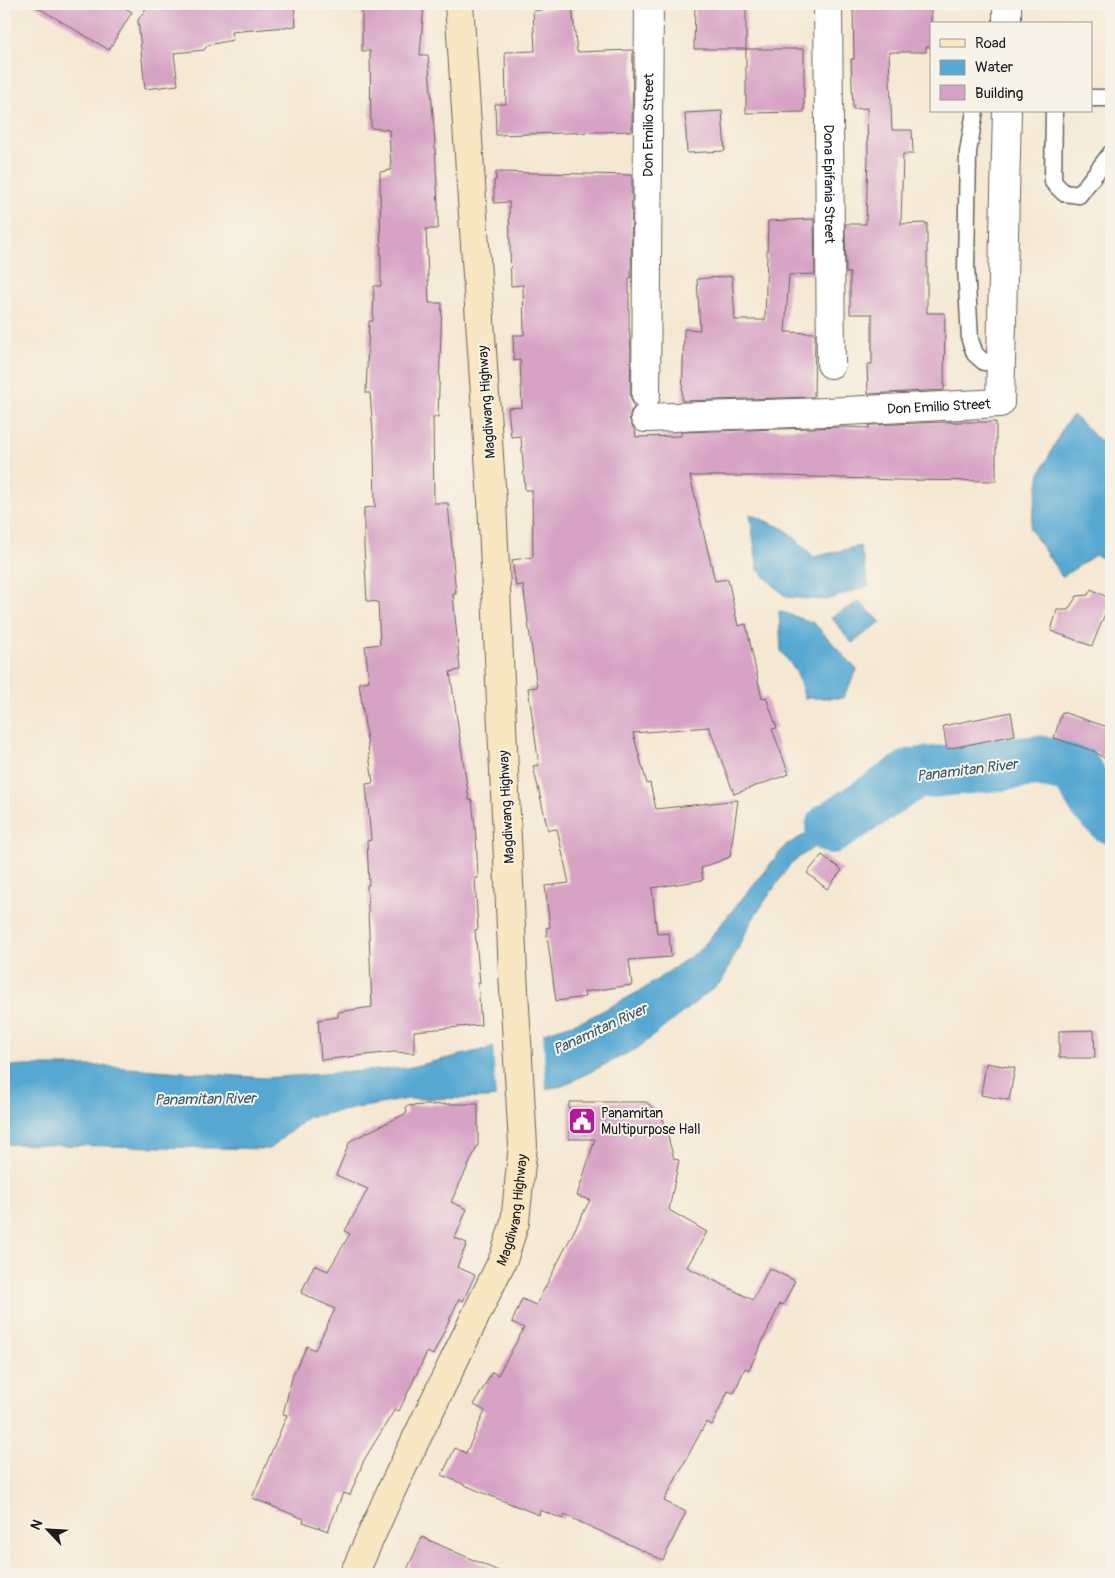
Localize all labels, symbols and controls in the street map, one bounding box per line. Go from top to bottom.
legend [930,22,1092,112]
text: Road [975,34,1006,53]
text: Water [975,58,1014,77]
street label: Don Emilio Street [640,73,657,177]
text: Building [975,84,1023,103]
street label: Dona Epifania Street [820,124,838,244]
street label: Magdiwang Highway [474,345,499,459]
street label: Don Emilio Street [886,395,991,418]
street label: Magdiwang Highway [495,750,518,864]
water label: Panamitan River [916,755,1020,786]
water label: Panamitan River [550,999,652,1059]
water label: Panamitan River [154,1089,257,1110]
place label: Panamitan Multipurpose Hall [601,1105,701,1138]
public building icon: Panamitan Multipurpose Hall [567,1106,597,1136]
street label: Magdiwang Highway [493,1153,531,1269]
north arrow [22,1506,72,1556]
text: N [27,1517,46,1533]

